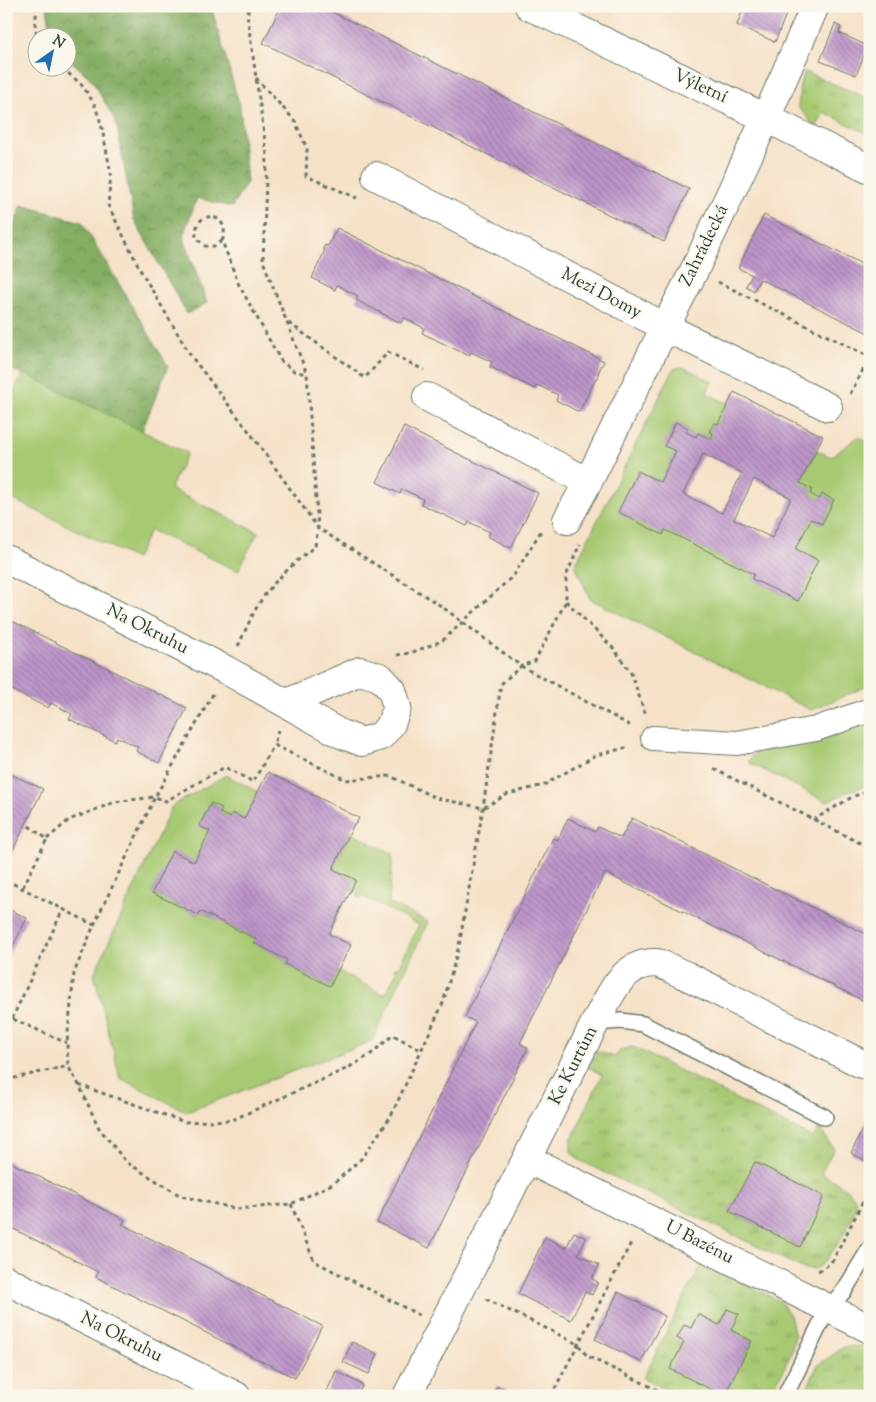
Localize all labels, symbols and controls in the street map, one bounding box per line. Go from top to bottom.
north arrow [28,28,78,78]
text: N [48,31,68,54]
street label: Výletní [668,63,732,111]
street label: Zahrádecká [674,201,736,291]
street label: Mezi Domy [556,262,646,326]
street label: Na Okruhu [101,598,193,662]
street label: Ke Kurtům [543,1022,605,1110]
street label: U Bazénu [660,1215,738,1271]
street label: Na Okruhu [75,1306,167,1370]

